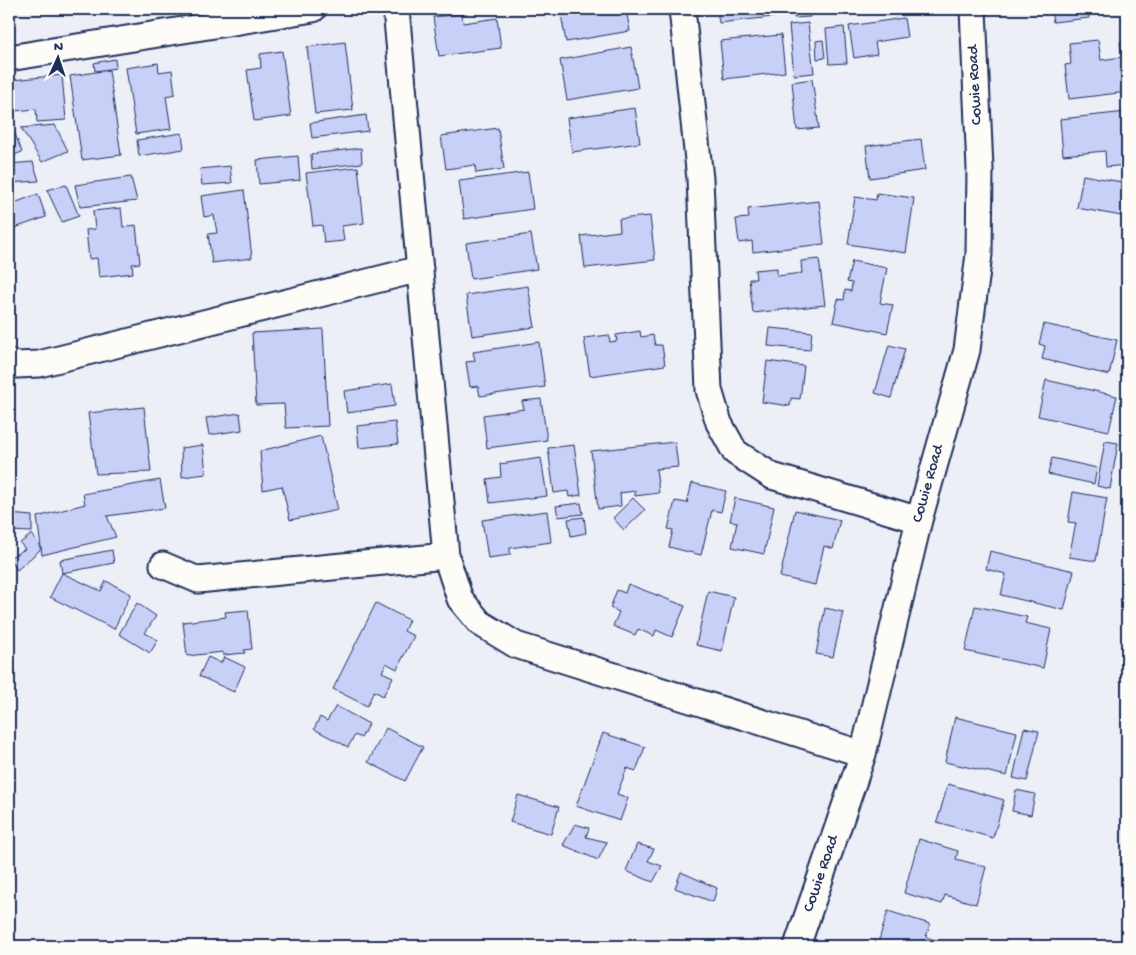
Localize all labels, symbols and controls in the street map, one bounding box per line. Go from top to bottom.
north arrow [32,32,82,82]
text: N [54,39,64,56]
street label: Cowie Road [964,43,988,125]
street label: Cowie Road [909,441,950,525]
street label: Cowie Road [800,832,845,915]

